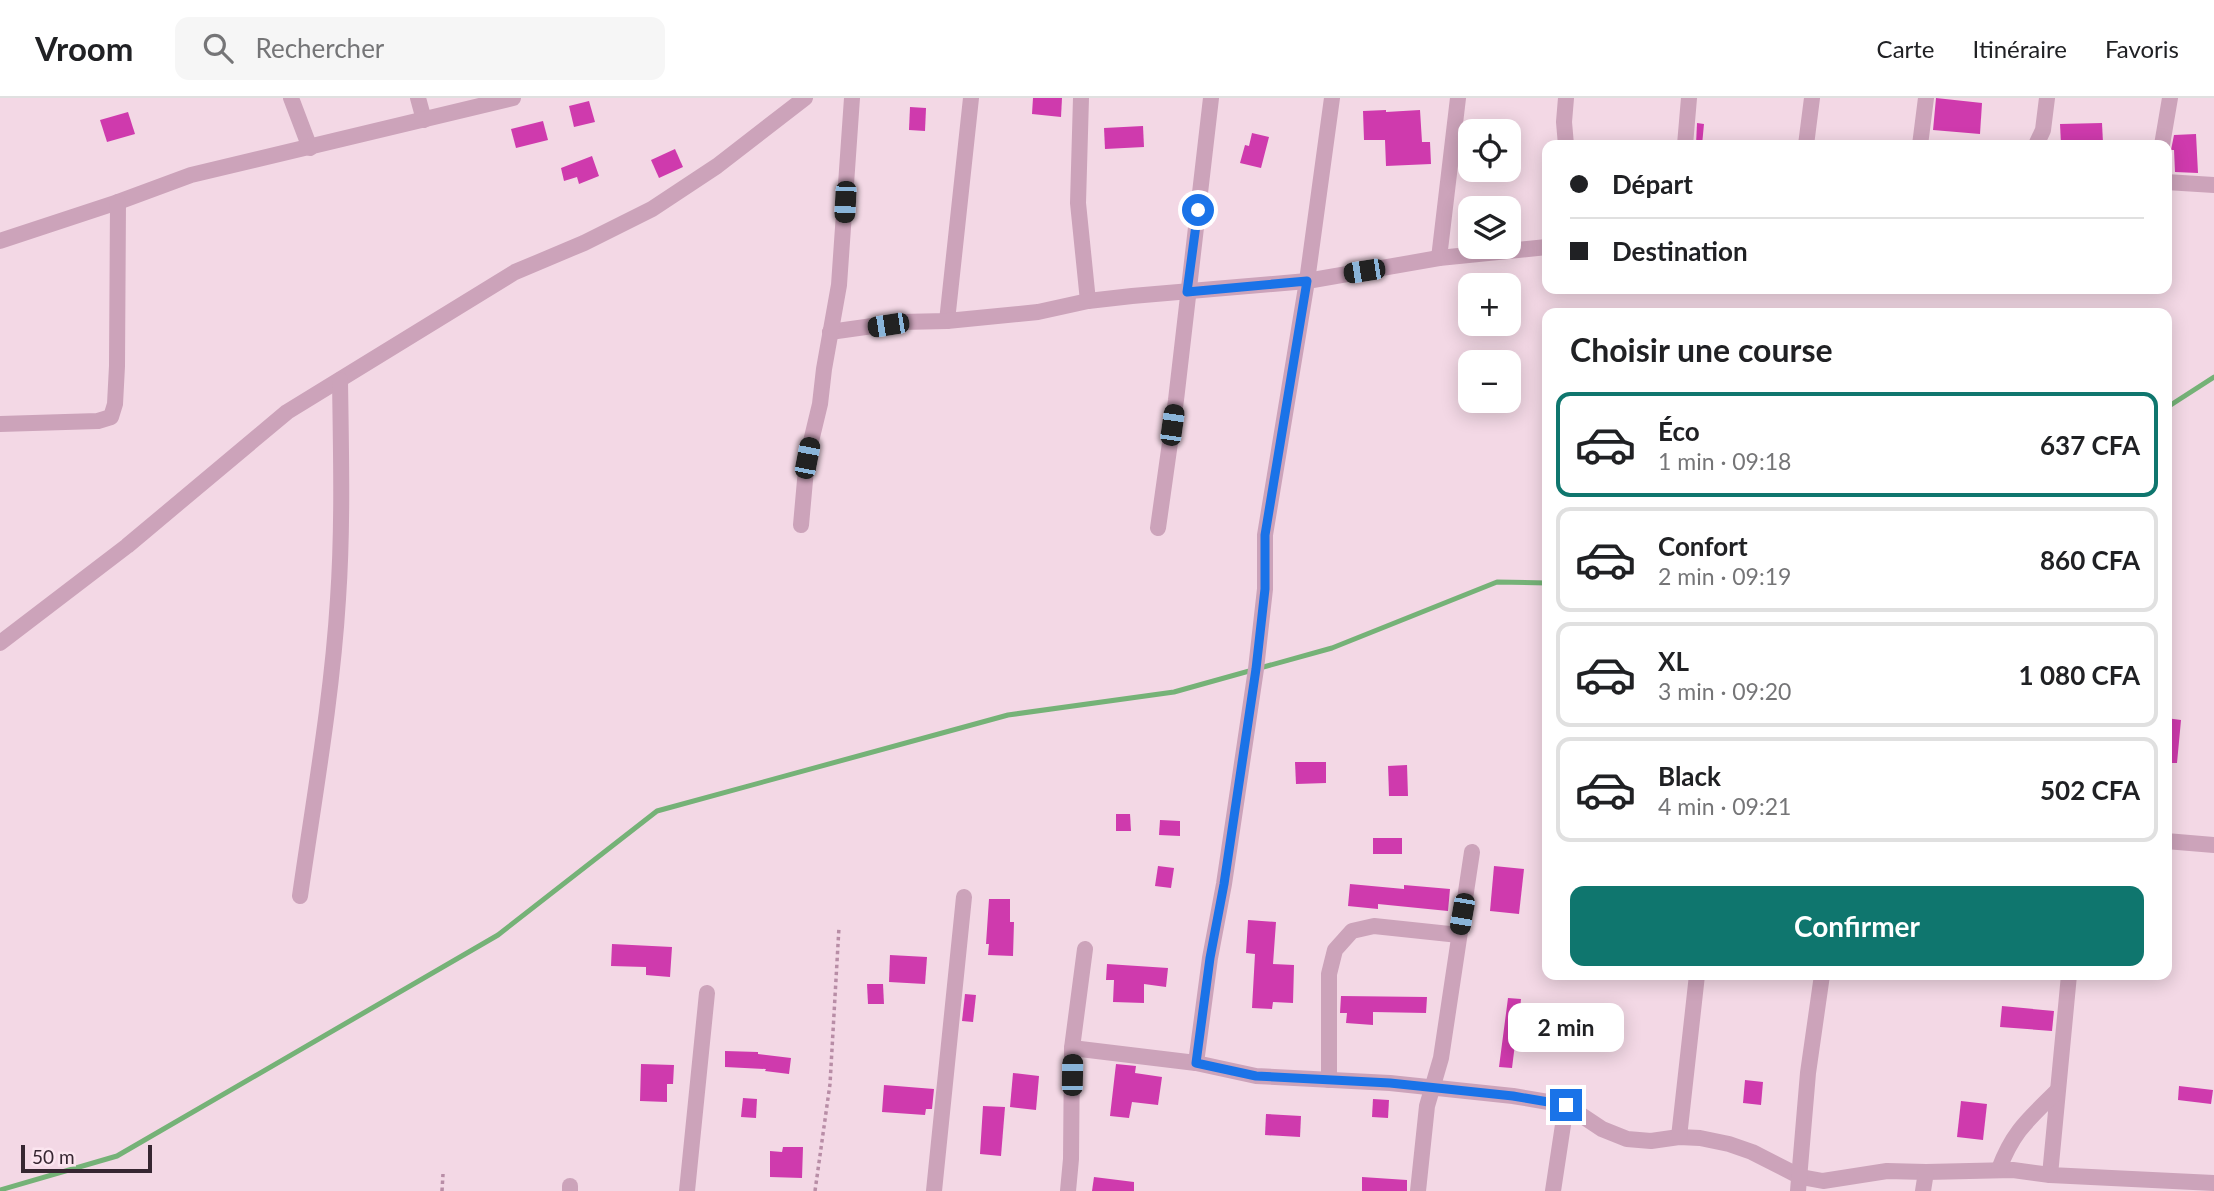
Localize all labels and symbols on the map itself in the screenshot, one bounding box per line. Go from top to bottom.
car [834,180,857,224]
route start [1182,194,1214,226]
car [1342,257,1387,285]
car [866,311,911,339]
car [1159,403,1186,447]
car [793,435,822,481]
car [1449,891,1476,937]
callout: 2 min [1508,1004,1624,1052]
car [1062,1054,1083,1096]
route end [1550,1089,1582,1121]
scale bar [21,1142,152,1174]

